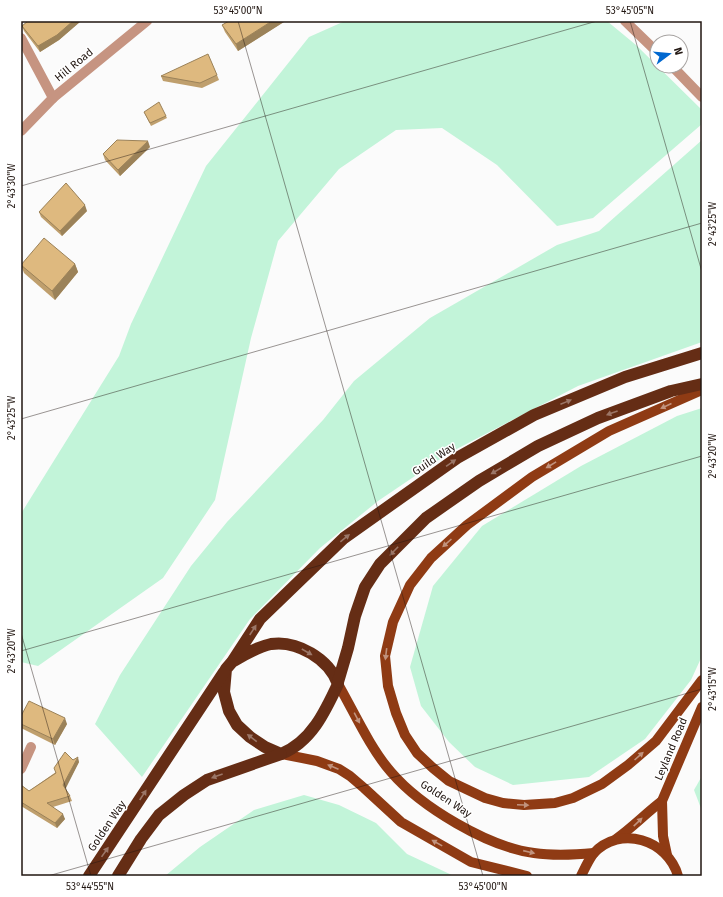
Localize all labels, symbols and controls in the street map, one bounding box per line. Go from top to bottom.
text: 53°45'00"N [213,5,263,17]
text: 53°45'05"N [606,5,654,17]
north arrow [649,34,689,74]
street label: Hill Road [52,46,96,84]
text: N [671,46,685,57]
text: 2°43'30"W [6,163,18,209]
text: 2°43'25"W [707,201,719,246]
text: 2°43'25"W [6,395,18,440]
one-way arrow [560,399,571,405]
one-way arrow [660,403,672,409]
one-way arrow [605,410,617,416]
text: 2°43'20"W [707,433,719,479]
street label: Guild Way [410,440,458,478]
one-way arrow [446,459,456,467]
one-way arrow [545,462,557,469]
one-way arrow [490,468,502,475]
one-way arrow [339,533,350,542]
one-way arrow [442,538,452,548]
one-way arrow [389,546,399,556]
one-way arrow [249,624,257,635]
text: 2°43'20"W [6,628,18,674]
one-way arrow [301,648,313,655]
one-way arrow [383,648,389,660]
text: 2°43'15"W [707,666,719,711]
one-way arrow [354,712,360,724]
street label: Leyland Road [652,716,690,782]
one-way arrow [247,734,258,742]
one-way arrow [634,751,644,760]
one-way arrow [327,764,338,770]
one-way arrow [211,773,223,779]
street label: Golden Way [418,778,475,821]
one-way arrow [139,790,147,801]
street label: Golden Way [85,798,129,854]
one-way arrow [517,802,530,808]
one-way arrow [633,817,643,827]
one-way arrow [431,839,443,846]
one-way arrow [101,847,109,857]
one-way arrow [523,849,535,855]
text: 53°44'55"N [66,881,114,893]
text: 53°45'00"N [458,881,508,893]

